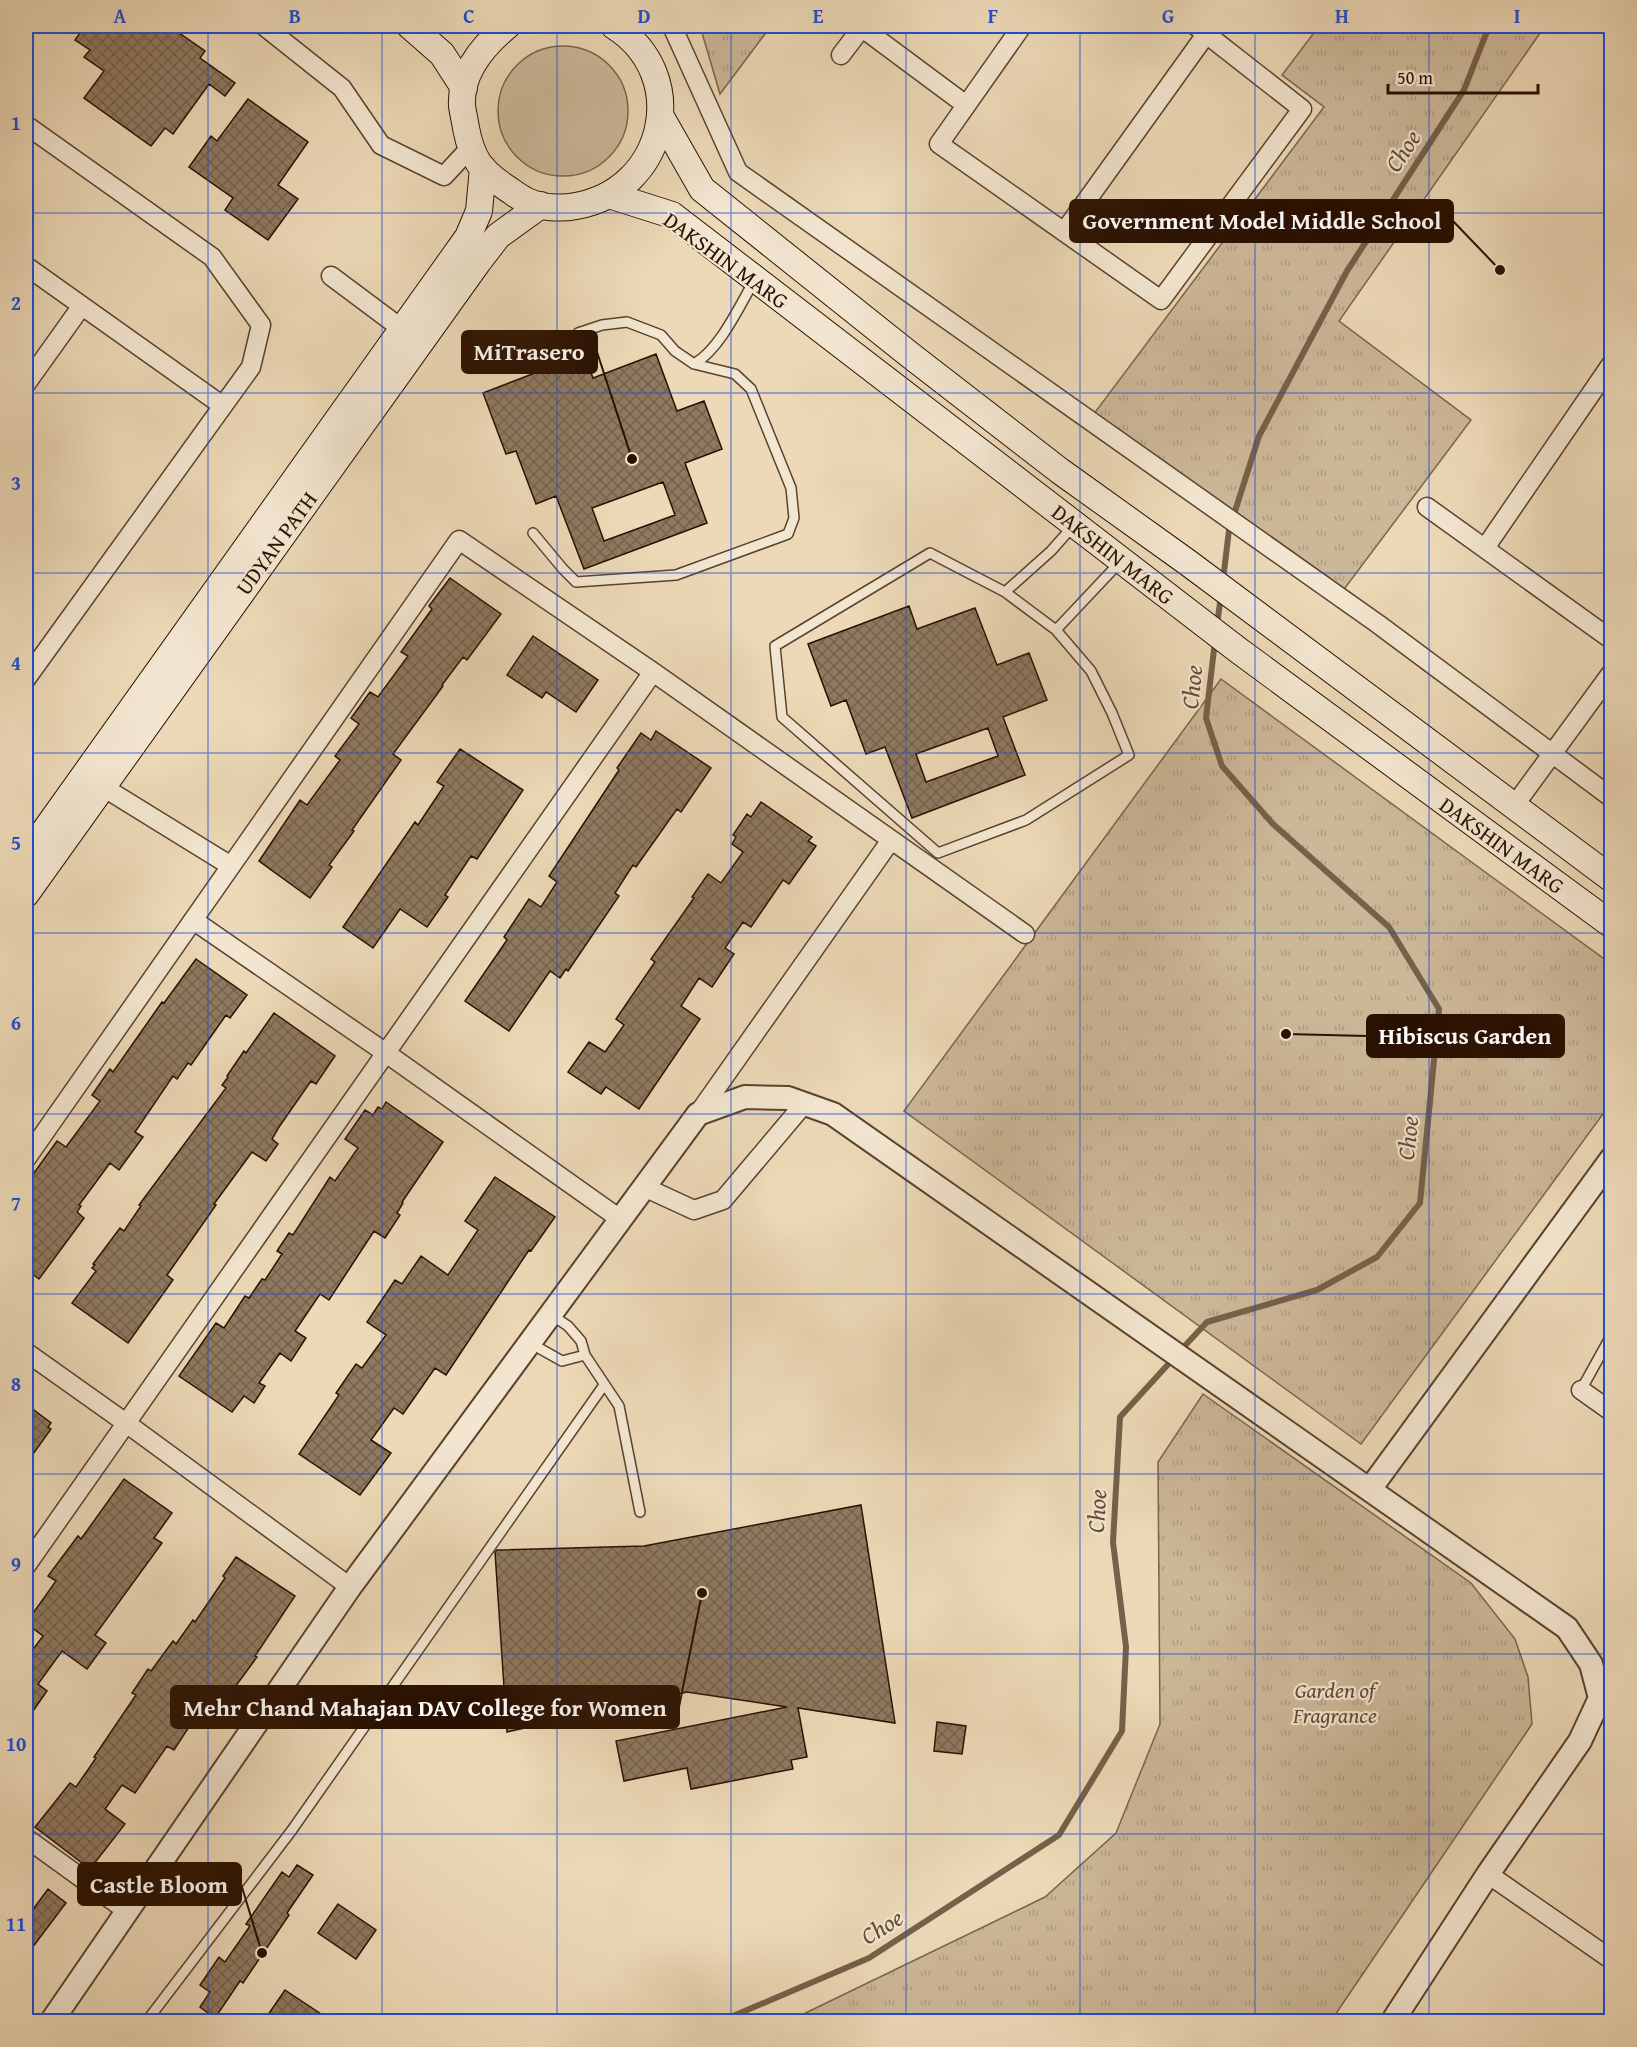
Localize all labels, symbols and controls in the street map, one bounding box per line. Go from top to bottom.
text: A [114,1,127,30]
text: B [289,1,301,30]
text: C [463,1,475,30]
text: D [637,1,651,30]
text: E [813,1,824,30]
text: F [988,1,998,30]
text: G [1162,1,1174,30]
text: H [1335,1,1349,30]
text: I [1514,1,1520,30]
scale bar [1388,57,1538,95]
text: 50 m [1397,64,1433,91]
text: 1 [11,108,21,137]
water label: Choe [1376,123,1429,179]
callout: Government Model Middle School [1070,200,1453,242]
text: Government Model Middle School [1083,203,1442,238]
street label: DAKSHIN MARG [657,204,795,316]
text: 2 [11,288,21,317]
callout: MiTrasero [462,331,597,373]
text: MiTrasero [474,334,585,369]
text: 3 [11,468,21,497]
street label: UDYAN PATH [227,485,325,601]
street label: DAKSHIN MARG [1045,496,1181,612]
text: 4 [11,648,21,677]
water label: Choe [1172,663,1211,711]
street label: DAKSHIN MARG [1433,789,1571,901]
text: 5 [11,828,21,857]
text: 6 [11,1008,21,1037]
callout: Hibiscus Garden [1367,1015,1564,1057]
text: Hibiscus Garden [1379,1018,1551,1053]
water label: Choe [1388,1114,1427,1162]
text: 7 [11,1188,21,1217]
text: 8 [11,1369,21,1398]
water label: Choe [1078,1488,1115,1534]
text: 9 [11,1549,21,1578]
park label: Garden of Fragrance [1292,1674,1380,1731]
callout: Mehr Chand Mahajan DAV College for Women [171,1686,679,1728]
text: Mehr Chand Mahajan DAV College for Women [183,1690,667,1725]
text: 10 [6,1729,26,1758]
callout: Castle Bloom [78,1863,241,1905]
text: Castle Bloom [90,1867,229,1902]
water label: Choe [854,1900,910,1953]
text: 11 [6,1909,26,1938]

